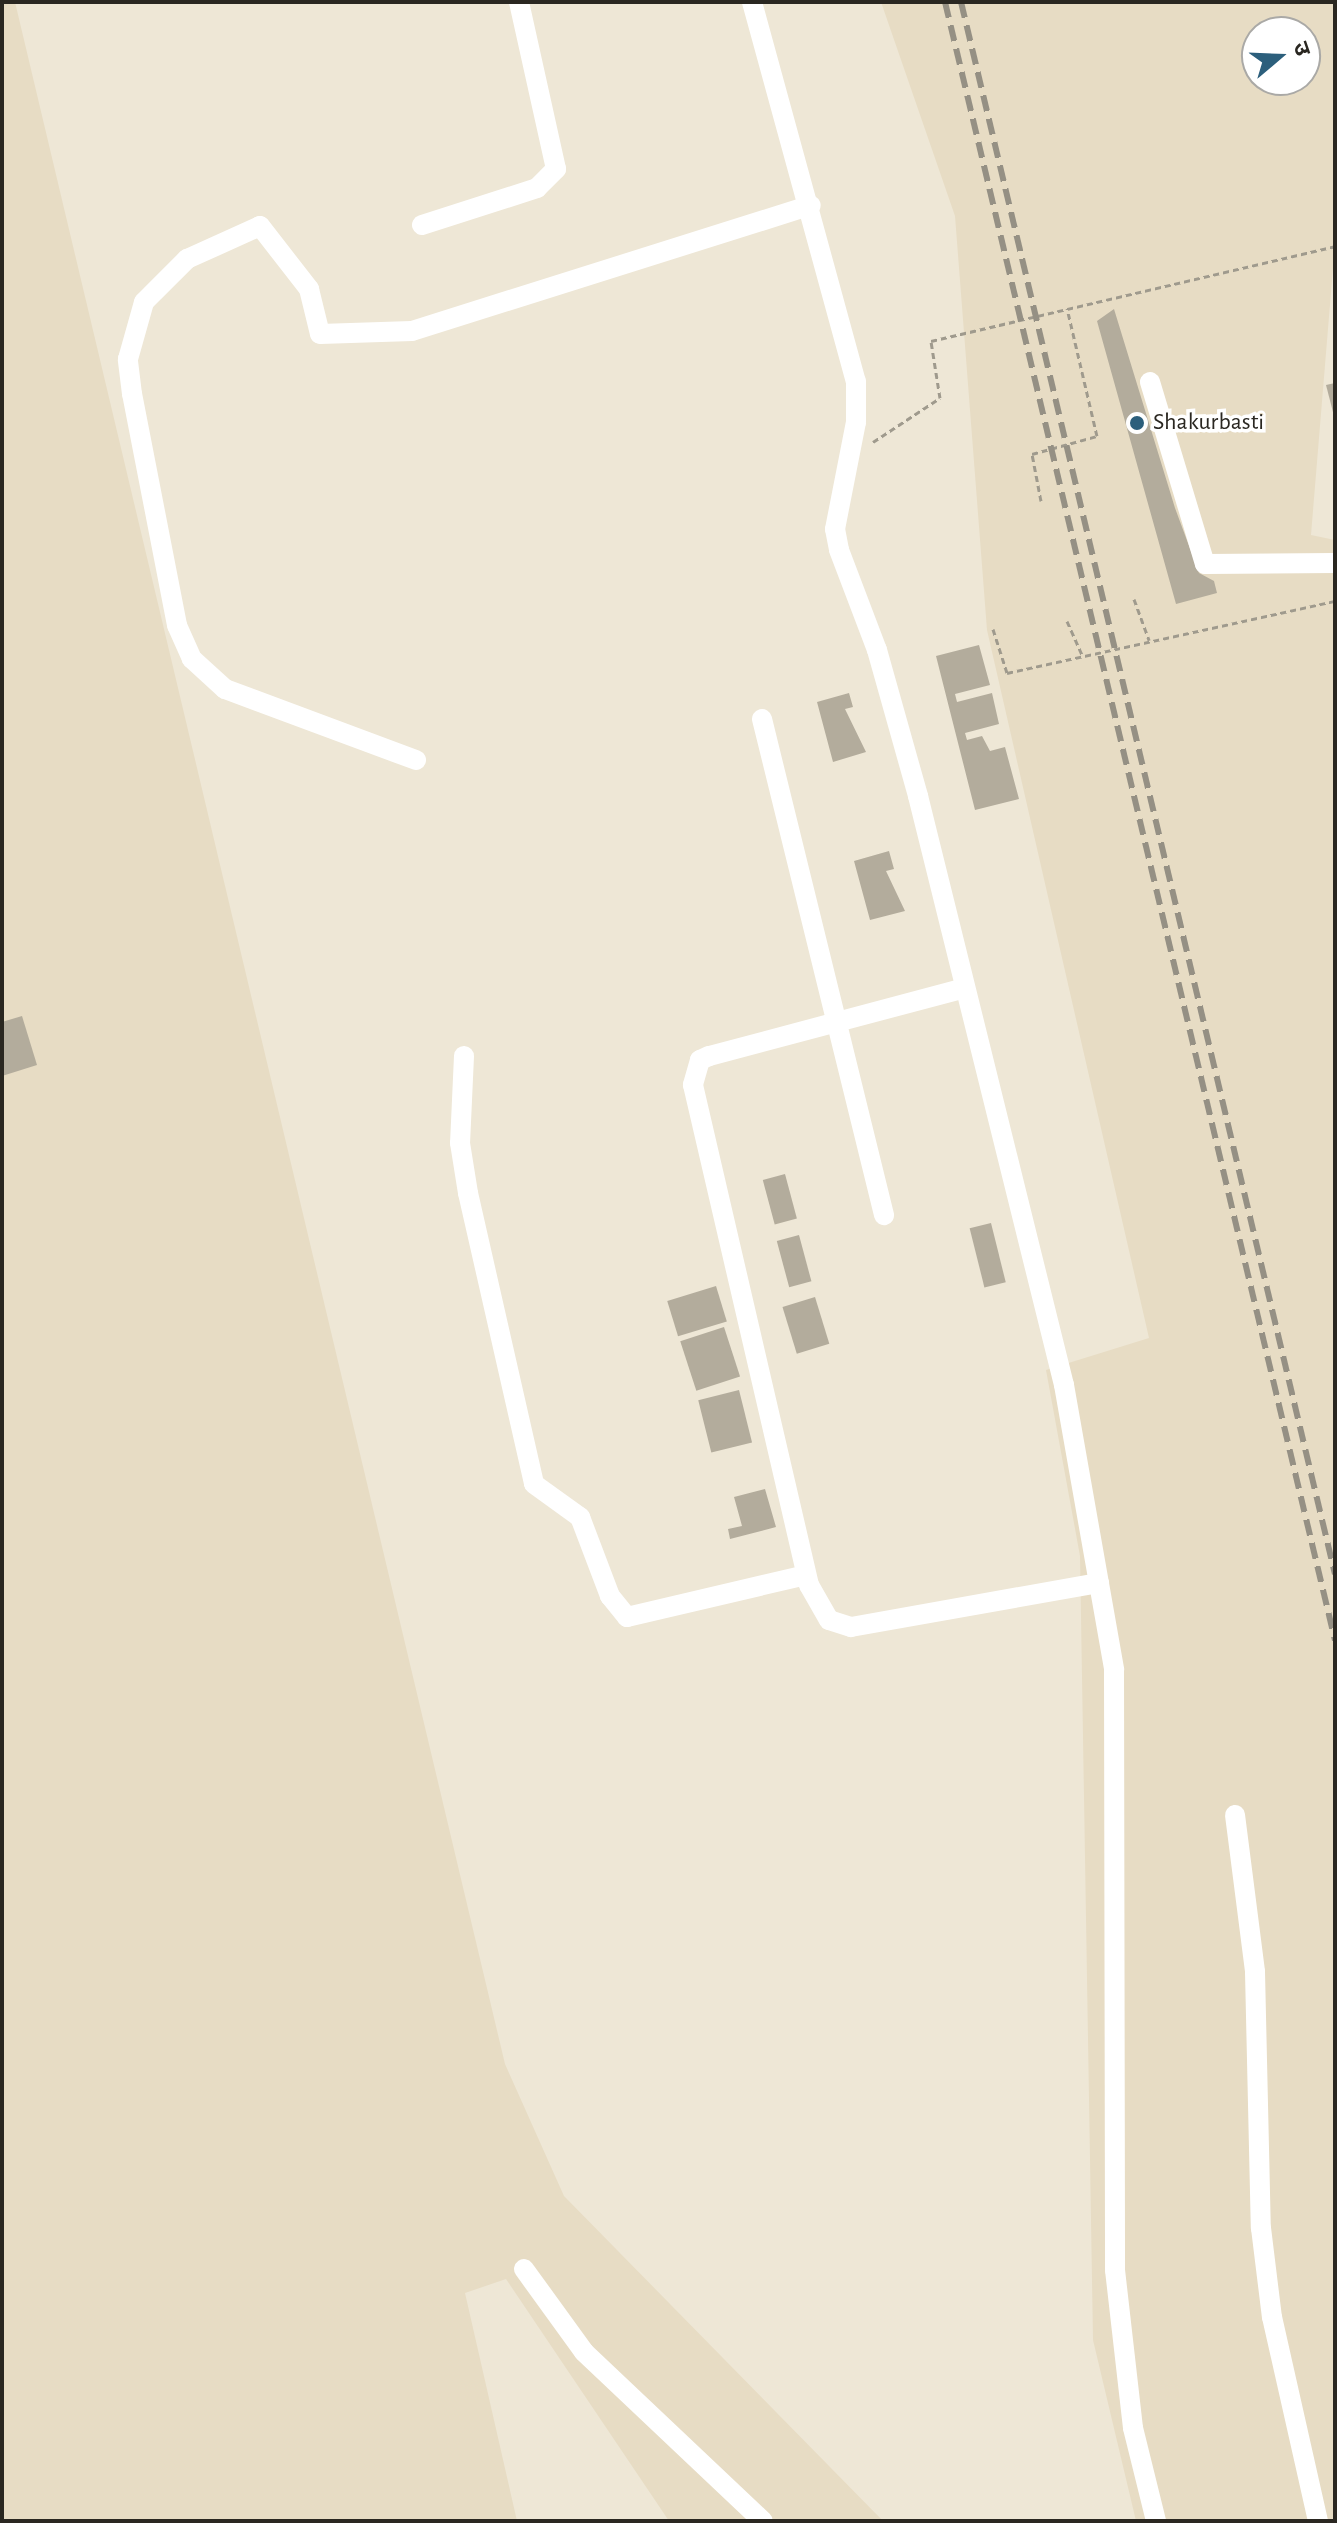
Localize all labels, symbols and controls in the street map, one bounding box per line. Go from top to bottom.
north arrow [1241,16,1321,96]
text: उ [1289,39,1314,59]
place label: Shakurbasti [1153,409,1264,437]
marker: Shakurbasti [1128,414,1146,432]

